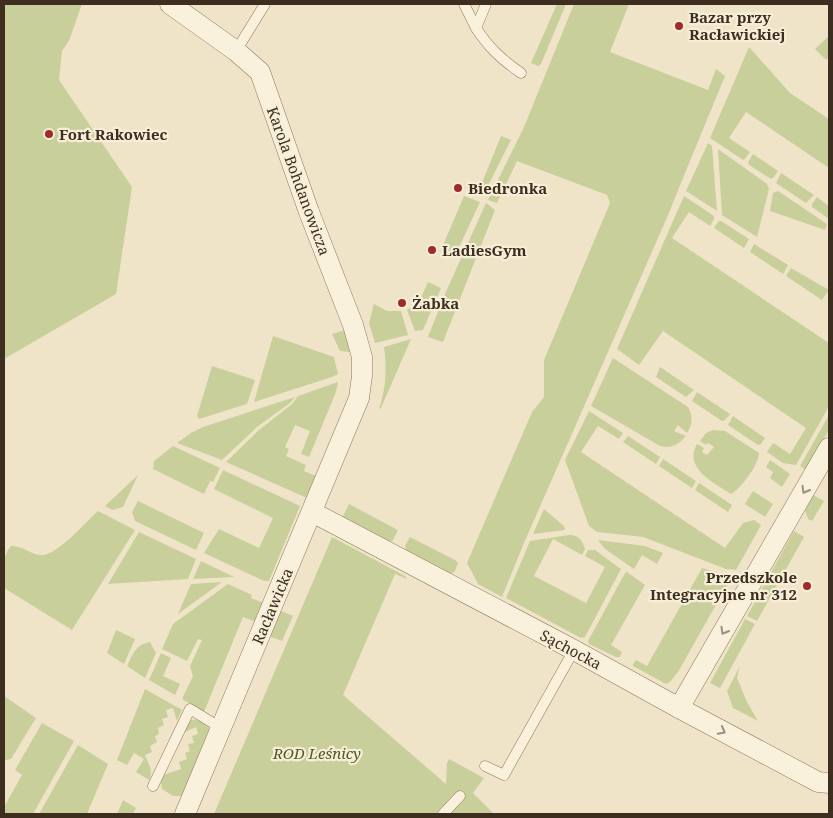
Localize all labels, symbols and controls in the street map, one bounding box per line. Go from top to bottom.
place label: Bazar przy Racławickiej [689,7,785,44]
marker: Bazar przy Racławickiej [673,20,685,32]
street label: Karola Bohdanowicza [263,104,335,258]
place label: Fort Rakowiec [59,124,168,144]
marker: Fort Rakowiec [43,128,55,140]
place label: Biedronka [468,178,547,198]
marker: Biedronka [452,182,464,194]
place label: LadiesGym [442,240,527,260]
marker: LadiesGym [426,244,438,256]
place label: Żabka [412,293,459,313]
marker: Żabka [396,297,408,309]
one-way arrow [801,485,811,494]
street label: Racławicka [247,565,297,647]
place label: Przedszkole Integracyjne nr 312 [650,567,797,604]
marker: Przedszkole Integracyjne nr 312 [801,580,813,592]
street label: Sąchocka [537,624,605,674]
one-way arrow [720,626,730,635]
one-way arrow [717,725,726,735]
park label: ROD Leśnicy [272,743,361,763]

